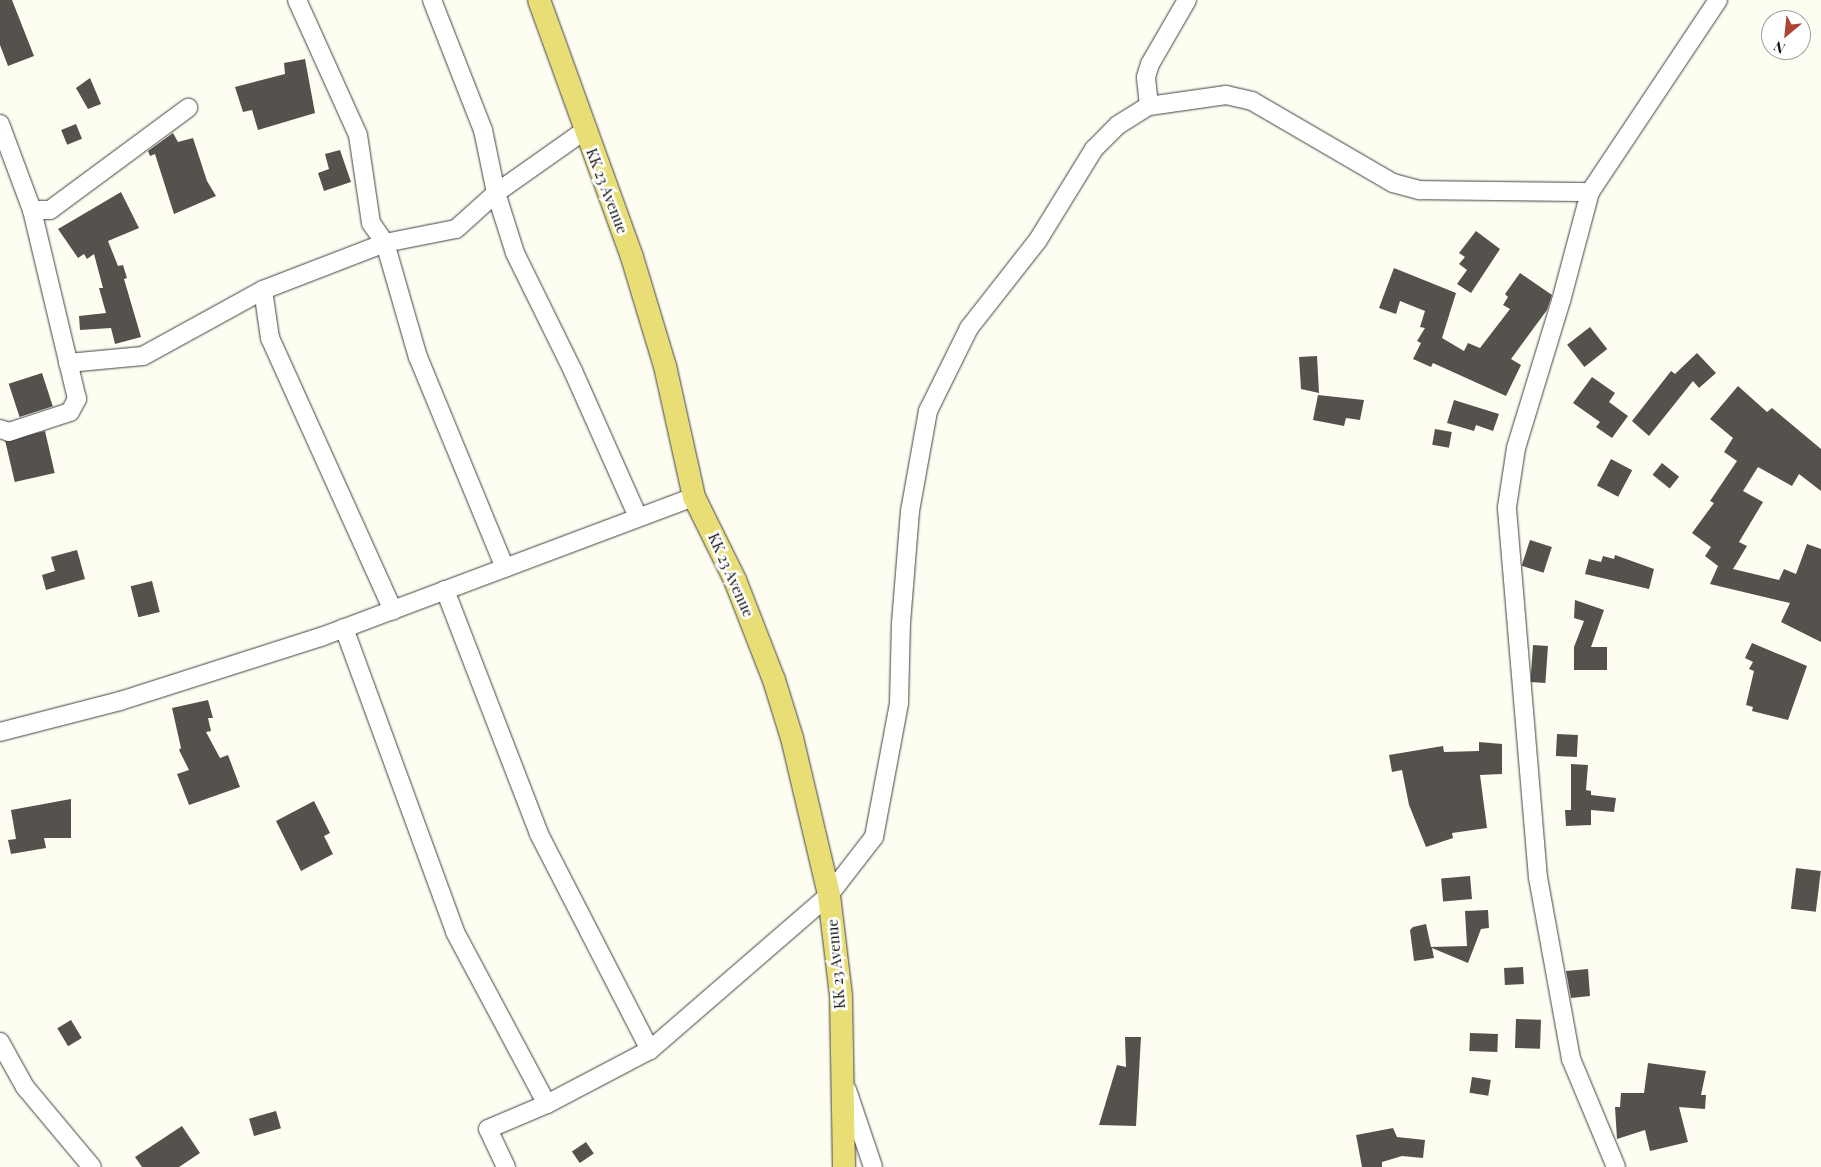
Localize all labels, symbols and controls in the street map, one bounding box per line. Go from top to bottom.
north arrow [1761,10,1811,60]
text: N [1770,37,1788,59]
street label: KK 23 Avenue [582,145,632,237]
street label: KK 23 Avenue [704,530,758,620]
street label: KK 23 Avenue [823,918,849,1010]

